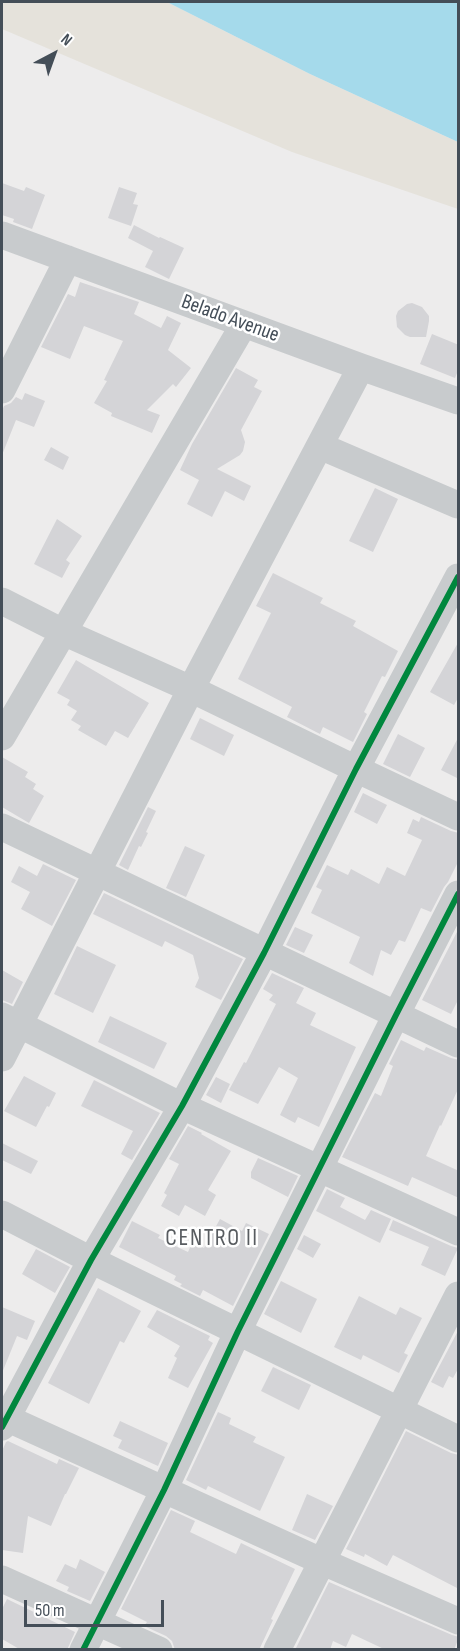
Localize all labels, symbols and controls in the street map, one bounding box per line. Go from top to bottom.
north arrow [24,24,84,84]
text: N [57,30,76,50]
street label: Belado Avenue [178,290,282,348]
district label: CENTRO II [165,1225,259,1253]
scale bar [27,1588,166,1626]
text: 50 m [35,1600,65,1621]

